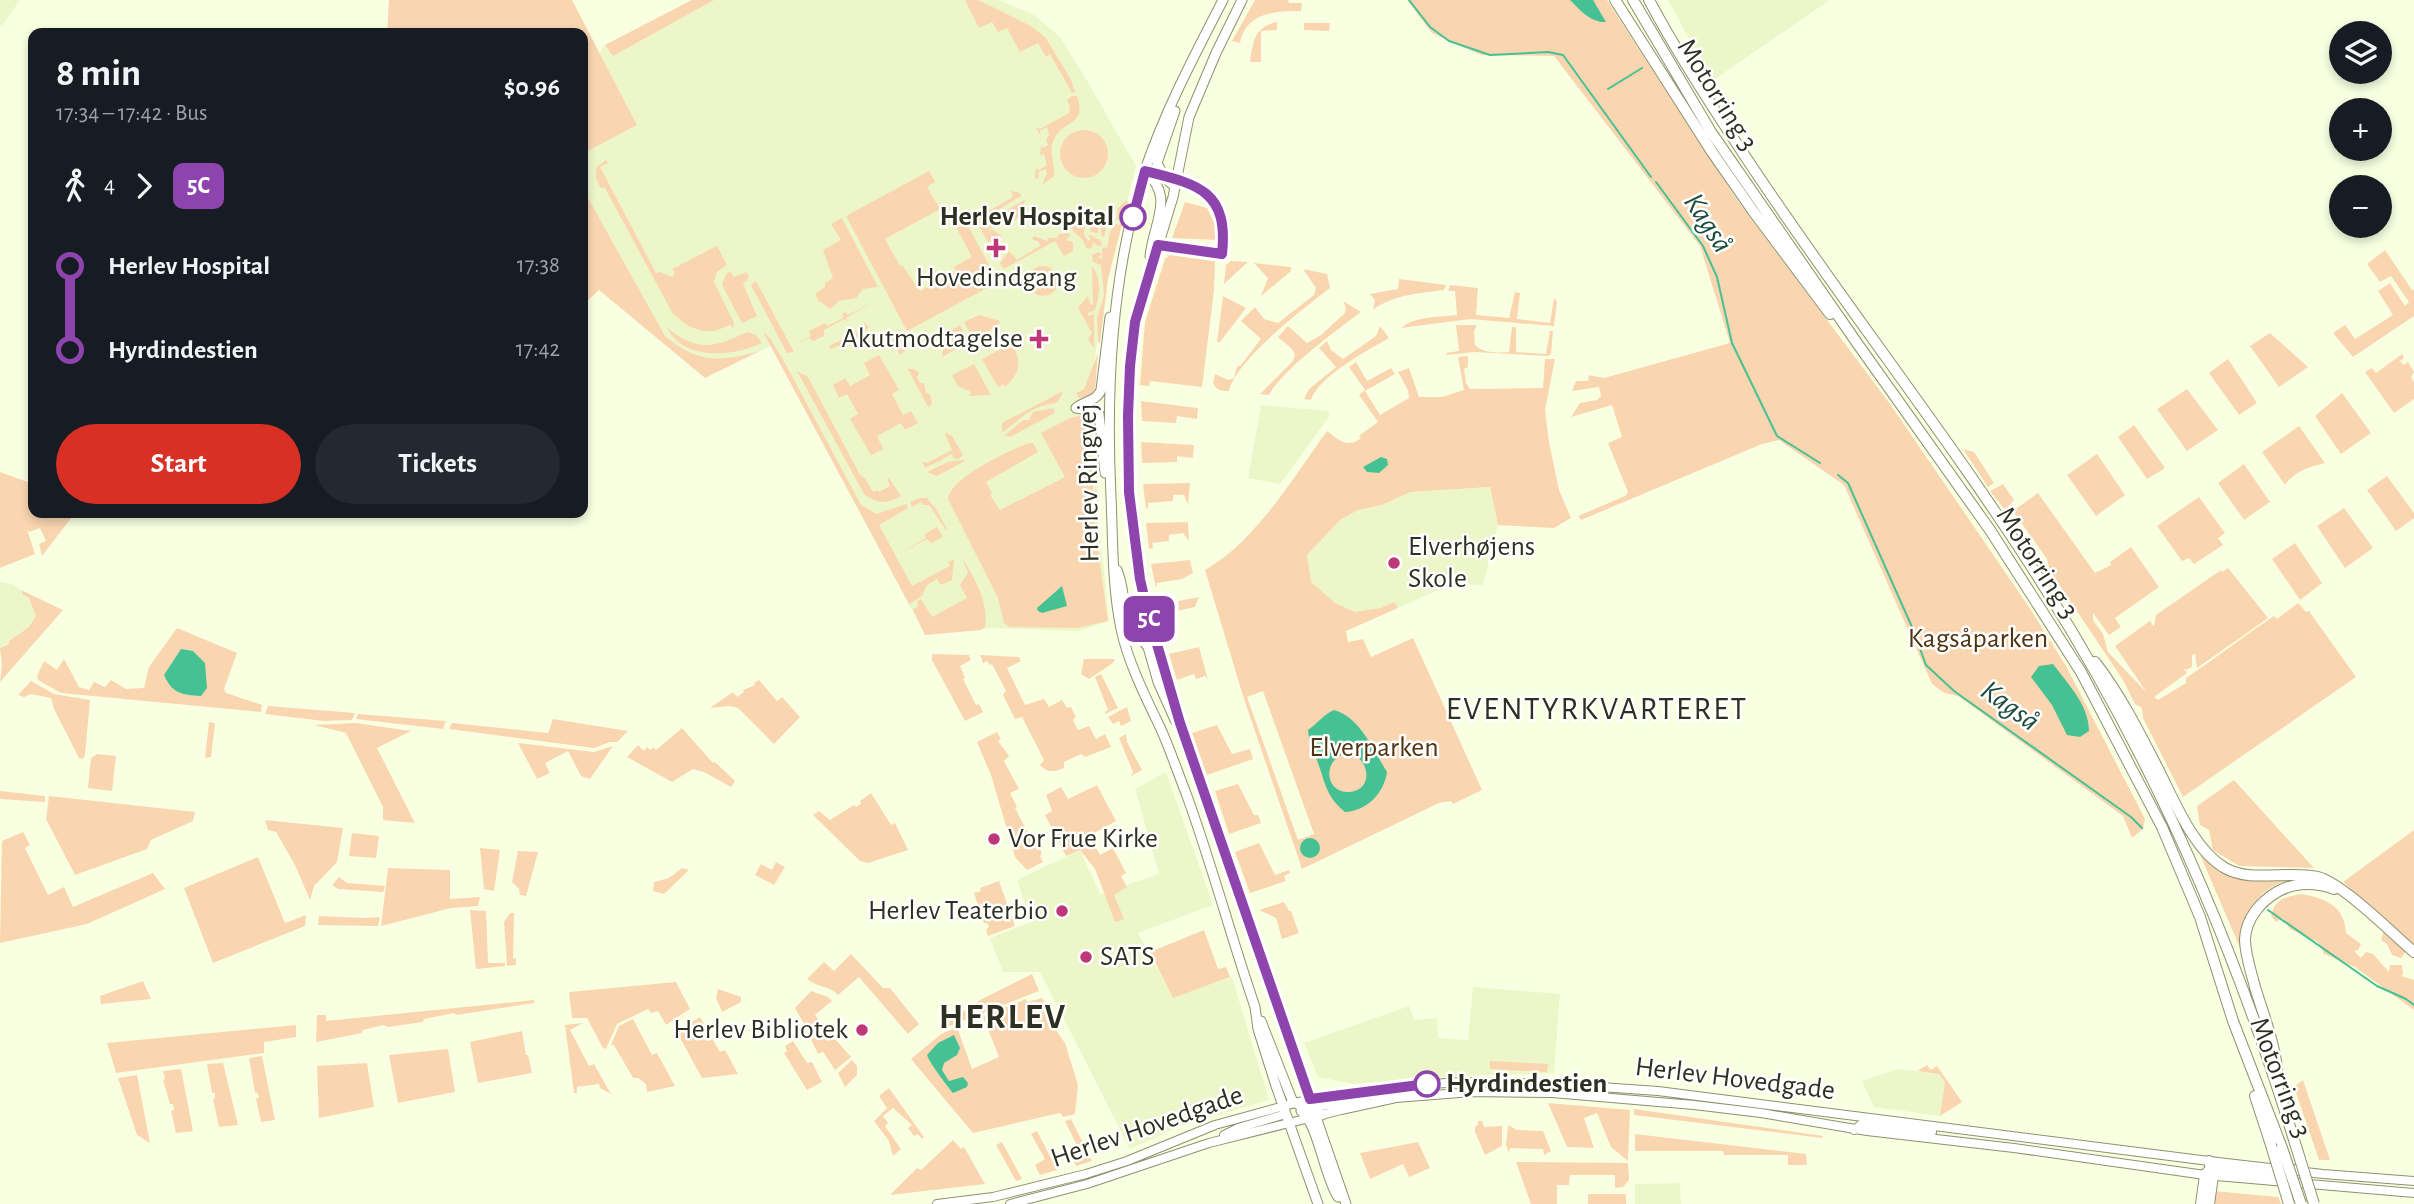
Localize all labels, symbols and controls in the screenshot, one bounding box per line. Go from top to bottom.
map controls [2329,21,2392,238]
button: layers [2329,21,2392,84]
street label: Motorring 3 [1672,34,1762,156]
text: 8 min [56,55,141,93]
text: $0.96 [504,74,560,100]
button: + [2329,98,2392,161]
text: 17:34 – 17:42 · Bus [56,102,208,125]
icon: walk [56,167,94,205]
icon: forward [125,167,163,205]
text: 4 [104,174,115,197]
text: 5C [187,174,210,198]
button: − [2329,175,2392,238]
water label: Kagså [1678,188,1738,258]
place label: Herlev Hospital [939,203,1114,231]
marker: Herlev Hospital [1120,204,1146,230]
marker: Hovedindgang [986,238,1006,258]
text: Herlev Hospital [108,253,270,279]
text: 17:38 [517,254,560,277]
place label: Hovedindgang [916,264,1077,292]
place label: Akutmodtagelse [842,325,1023,353]
marker: Akutmodtagelse [1029,329,1049,349]
text: Hyrdindestien [108,337,258,363]
text: 17:42 [516,338,560,361]
street label: Herlev Ringvej [1074,403,1104,563]
button: Start [56,424,301,504]
button: Tickets [315,424,560,504]
street label: Motorring 3 [1991,502,2083,624]
place label: Elverhøjens Skole [1408,533,1535,593]
marker: Elverhøjens Skole [1386,555,1402,571]
line badge: 5C [1118,596,1180,642]
text: 5C [1138,607,1160,631]
park label: Kagsåparken [1908,625,2048,653]
water label: Kagså [1975,675,2045,737]
district label: EVENTYRKVARTERET [1446,693,1748,725]
park label: Elverparken [1309,734,1439,762]
place label: Vor Frue Kirke [1008,825,1158,853]
marker: Vor Frue Kirke [986,831,1002,847]
place label: Herlev Teaterbio [868,897,1048,925]
marker: Herlev Teaterbio [1054,903,1070,919]
place label: SATS [1100,943,1154,971]
marker: SATS [1078,949,1094,965]
district label: HERLEV [939,1000,1067,1035]
street label: Motorring 3 [2244,1014,2316,1142]
place label: Herlev Bibliotek [673,1016,848,1044]
marker: Herlev Bibliotek [854,1022,870,1038]
street label: Herlev Hovedgade [1633,1053,1837,1105]
place label: Hyrdindestien [1446,1070,1607,1098]
marker: Hyrdindestien [1414,1071,1440,1097]
street label: Herlev Hovedgade [1047,1081,1247,1173]

